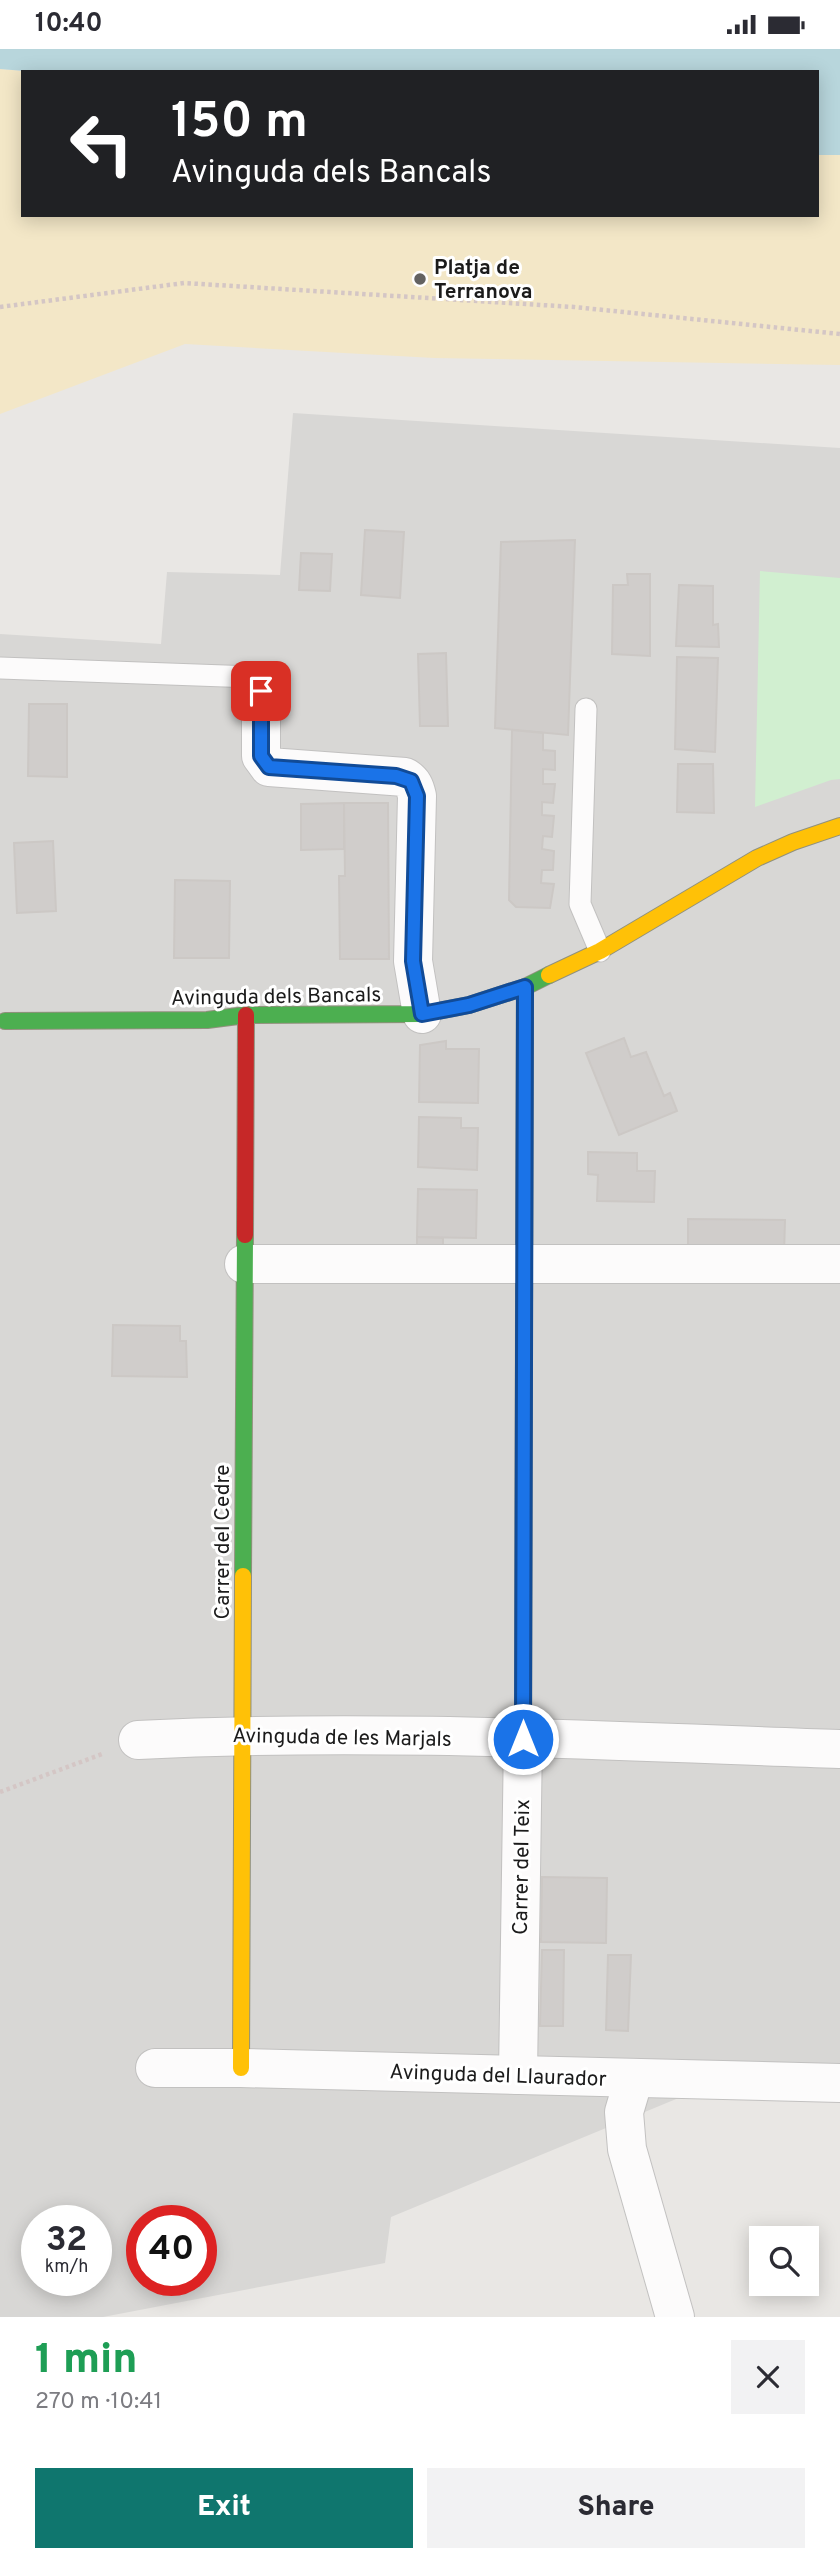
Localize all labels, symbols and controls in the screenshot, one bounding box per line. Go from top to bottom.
text: 10:40 [35,8,103,41]
text: 150 m [171,93,308,155]
icon: left [56,98,147,189]
text: Avinguda dels Bancals [171,154,491,194]
place label: Platja de Terranova [434,255,532,306]
marker: Platja de Terranova [412,271,428,287]
pin [231,661,291,721]
icon: arrive [242,672,280,710]
street label: Avinguda dels Bancals [171,982,381,1013]
street label: Carrer del Cedre [210,1465,237,1619]
position arrow [486,1702,560,1776]
street label: Avinguda de les Marjals [232,1723,452,1754]
street label: Carrer del Teix [508,1799,537,1935]
street label: Avinguda del Llaurador [389,2059,607,2094]
speed limit sign: 40 [126,2205,217,2296]
text: 32 [46,2219,87,2263]
map controls [749,2226,819,2296]
button: search [749,2226,819,2296]
text: km/h [45,2256,88,2279]
text: 1 min [35,2335,138,2388]
button: close [731,2340,805,2414]
text: 270 m · 10:41 [35,2388,162,2417]
button: Exit [35,2468,413,2548]
button: Share [427,2468,805,2548]

